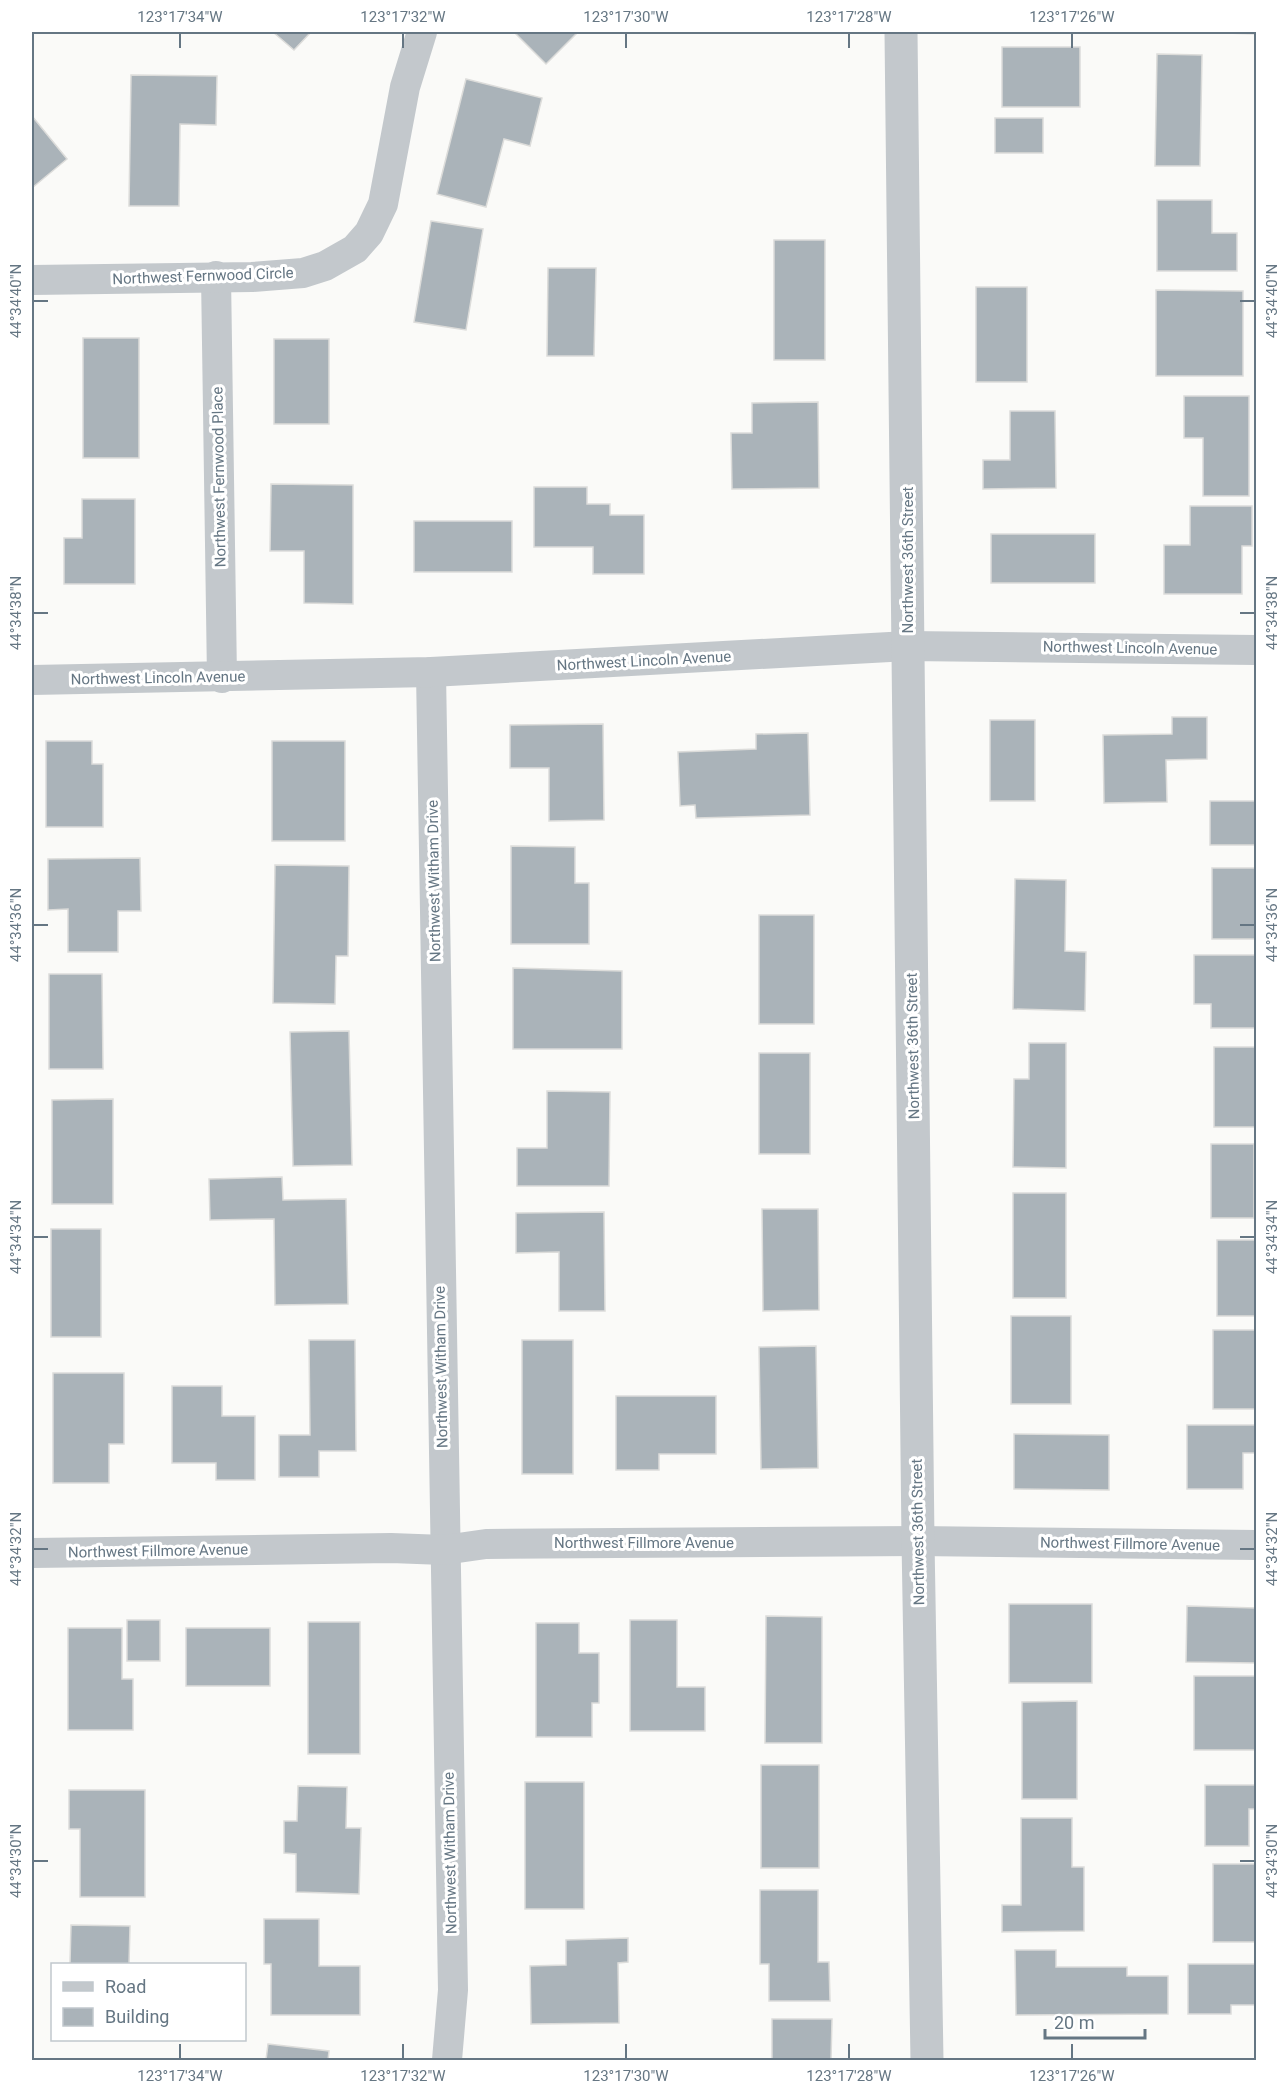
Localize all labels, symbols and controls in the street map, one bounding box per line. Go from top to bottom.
text: 123°17'34"W [137,8,223,26]
text: 123°17'32"W [360,8,446,26]
text: 123°17'30"W [583,8,669,26]
text: 123°17'28"W [806,8,892,26]
text: 123°17'26"W [1029,8,1115,26]
text: 44°34'40"N [7,264,25,338]
street label: Northwest Fernwood Circle [112,264,294,288]
text: 44°34'40"N [1263,264,1281,338]
street label: Northwest Fernwood Place [208,387,230,567]
street label: Northwest 36th Street [899,487,917,633]
text: 44°34'38"N [7,576,25,650]
text: 44°34'38"N [1263,576,1281,650]
street label: Northwest Lincoln Avenue [1043,637,1217,659]
street label: Northwest Lincoln Avenue [556,647,732,675]
street label: Northwest Lincoln Avenue [71,667,245,689]
street label: Northwest Witham Drive [424,800,444,962]
text: 44°34'36"N [7,888,25,962]
text: 44°34'36"N [1263,888,1281,962]
street label: Northwest 36th Street [903,972,923,1120]
text: 44°34'34"N [7,1200,25,1274]
text: 44°34'34"N [1263,1200,1281,1274]
street label: Northwest Witham Drive [431,1286,451,1448]
street label: Northwest 36th Street [908,1458,928,1606]
text: 44°34'32"N [7,1512,25,1586]
text: 44°34'32"N [1263,1512,1281,1586]
street label: Northwest Fillmore Avenue [1040,1533,1220,1555]
street label: Northwest Fillmore Avenue [554,1534,734,1552]
street label: Northwest Fillmore Avenue [68,1540,248,1562]
street label: Northwest Witham Drive [440,1772,460,1934]
text: 44°34'30"N [7,1824,25,1898]
text: 44°34'30"N [1263,1824,1281,1898]
legend [51,1963,246,2041]
text: Road [105,1976,146,1997]
scale bar [1045,2002,1146,2040]
text: Building [105,2006,169,2027]
text: 20 m [1054,2012,1094,2033]
text: 123°17'34"W [137,2067,223,2085]
text: 123°17'32"W [360,2067,446,2085]
text: 123°17'30"W [583,2067,669,2085]
text: 123°17'28"W [806,2067,892,2085]
text: 123°17'26"W [1029,2067,1115,2085]

